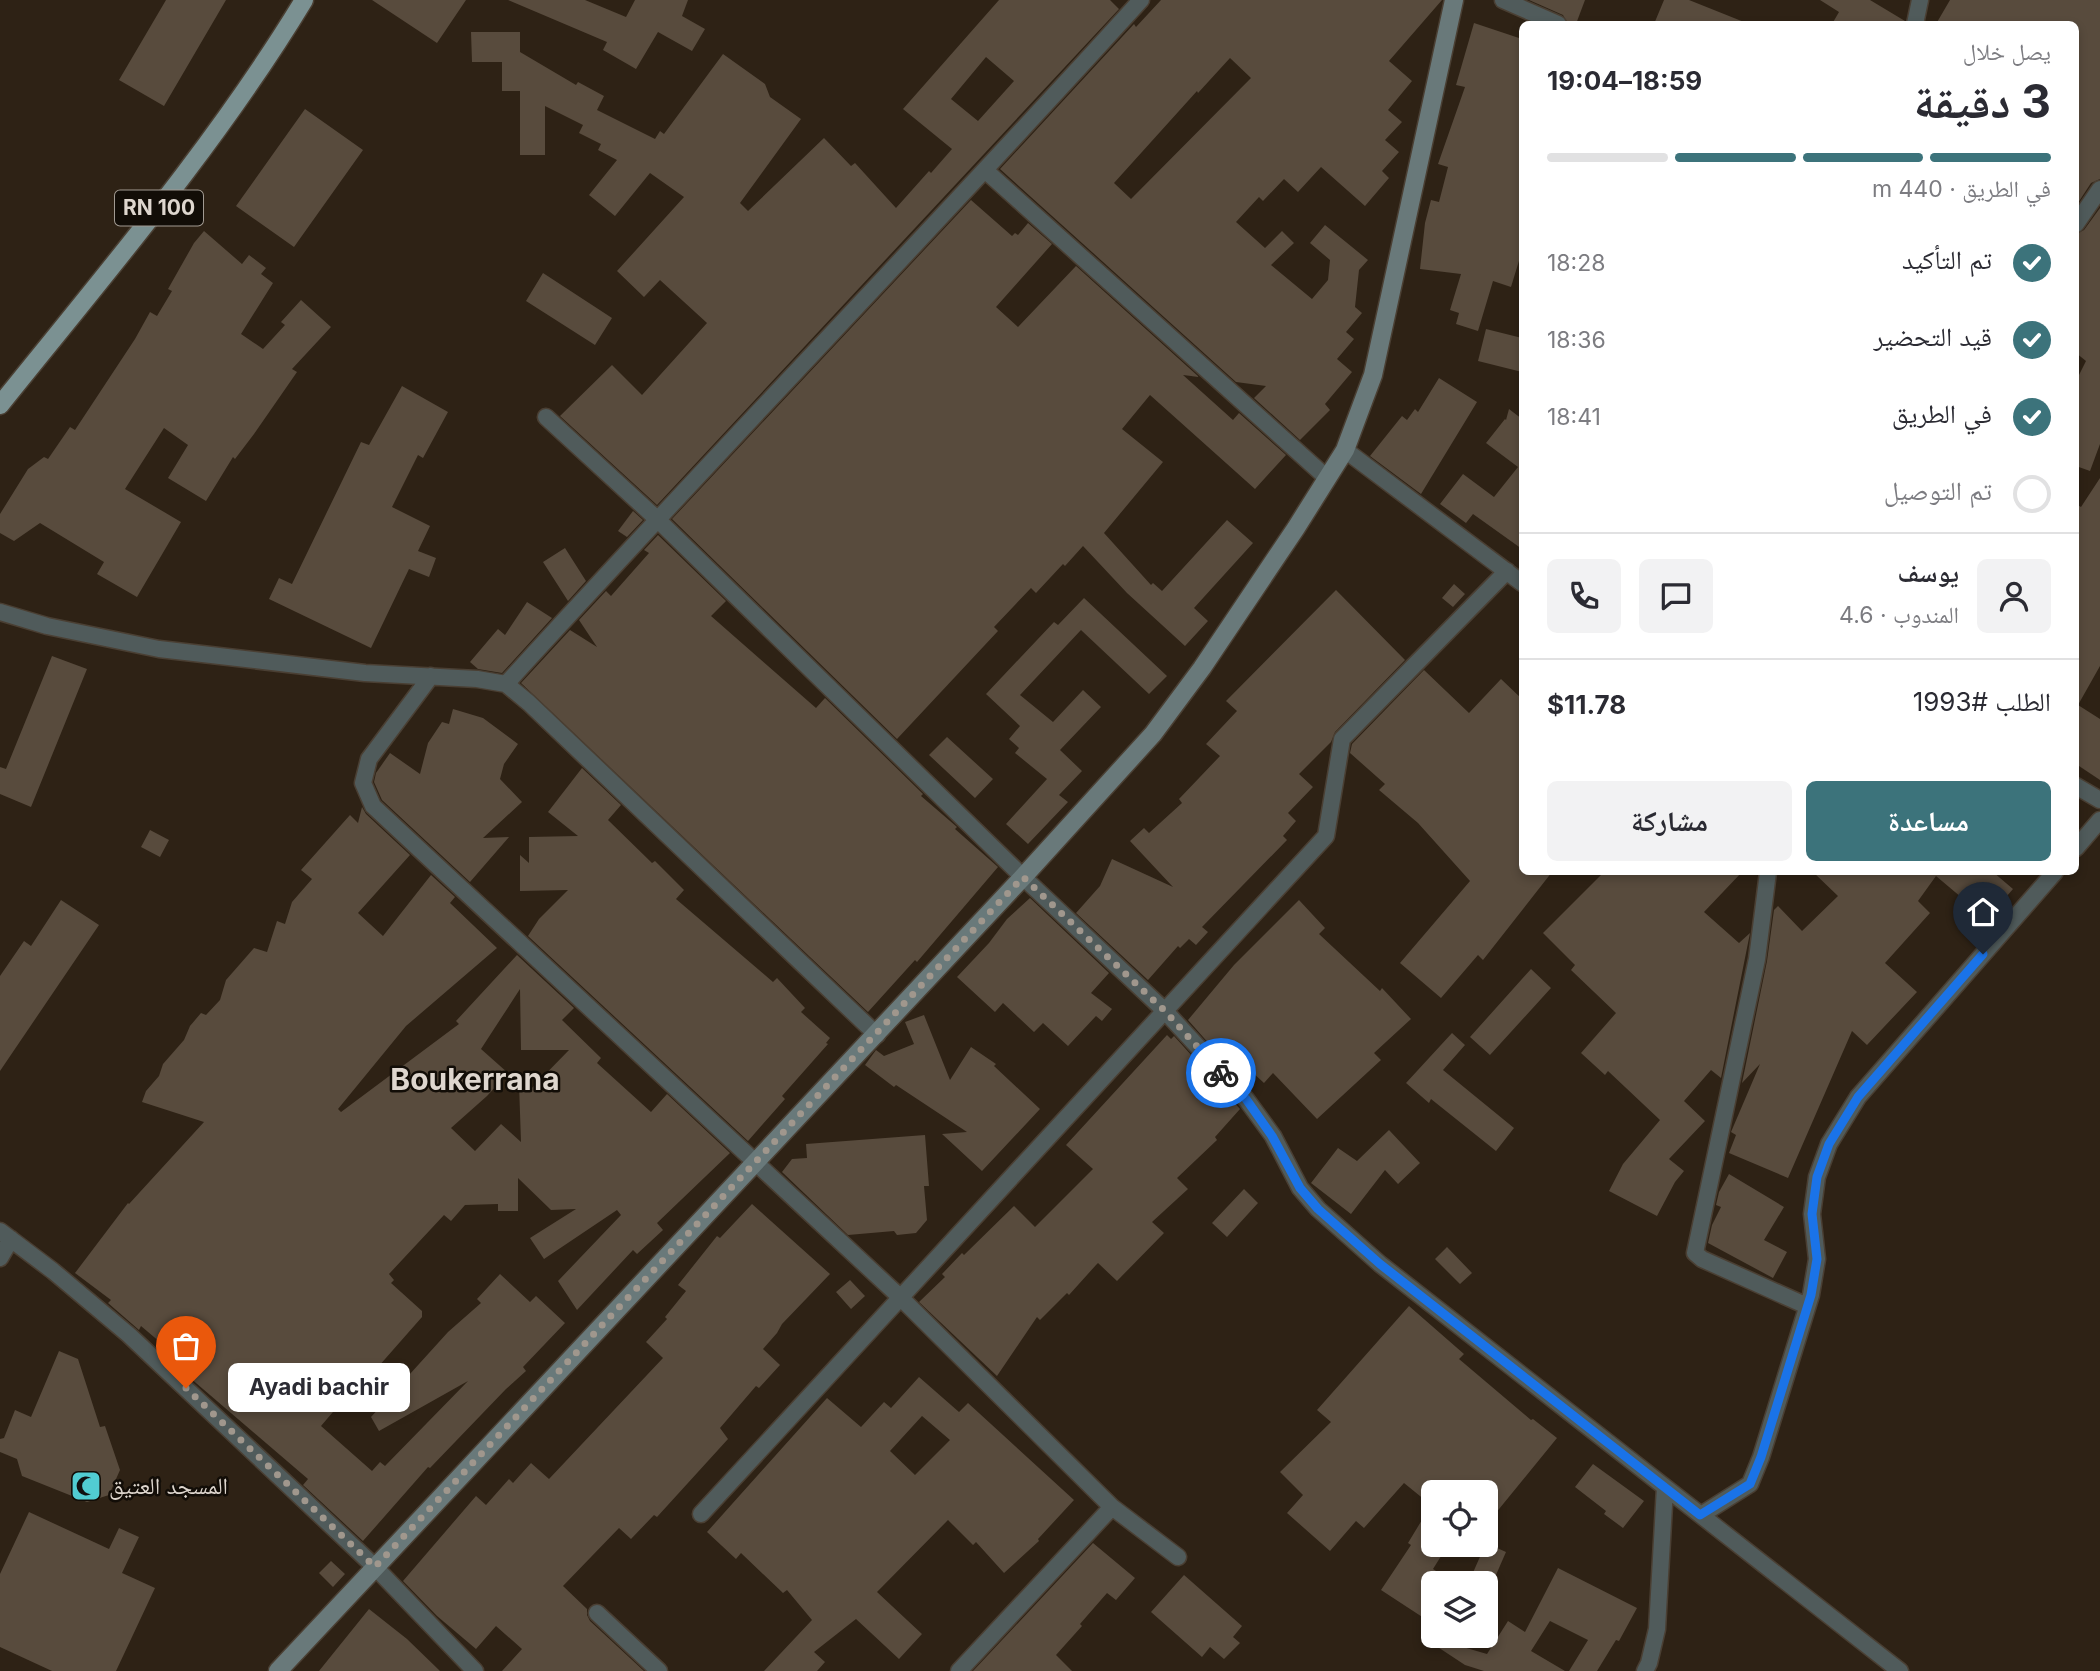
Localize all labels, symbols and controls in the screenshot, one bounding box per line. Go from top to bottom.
text: يصل خلال [1963,38,2051,66]
text: 18:59–19:04 [1547,65,1702,96]
text: 3 دقيقة [1914,73,2051,129]
text: في الطريق · 440 m [1872,175,2051,203]
road number: RN 100 [115,190,203,226]
text: تم التأكيد [1902,244,1992,275]
icon: check [2013,244,2051,282]
text: 18:28 [1547,249,1605,277]
text: قيد التحضير [1874,321,1992,352]
icon: check [2013,321,2051,359]
text: 18:36 [1547,326,1606,354]
text: في الطريق [1892,398,1992,429]
icon: check [2013,398,2051,436]
text: 18:41 [1547,403,1601,431]
text: تم التوصيل [1884,475,1992,506]
text: يوسف [1898,557,1959,588]
button: phone [1547,559,1621,633]
button: chat [1639,559,1713,633]
button: person [1977,559,2051,633]
text: المندوب · 4.6 [1839,601,1959,629]
text: الطلب #1993 [1913,686,2051,717]
text: $11.78 [1547,689,1626,720]
button: مشاركة [1547,781,1792,861]
button: مساعدة [1806,781,2051,861]
pin [1953,882,2013,954]
icon: home [1964,893,2002,931]
courier [1186,1038,1256,1108]
icon: bike [1202,1054,1240,1092]
district label: Boukerrana [390,1061,560,1097]
pin [156,1316,216,1388]
icon: bag [167,1327,205,1365]
callout: Ayadi bachir [228,1364,410,1412]
text: Ayadi bachir [249,1373,389,1401]
mosque icon: المسجد العتيق [69,1469,103,1503]
place label: المسجد العتيق [109,1472,228,1500]
map controls [1421,1480,1498,1648]
button: locate [1421,1480,1498,1557]
button: layers [1421,1571,1498,1648]

